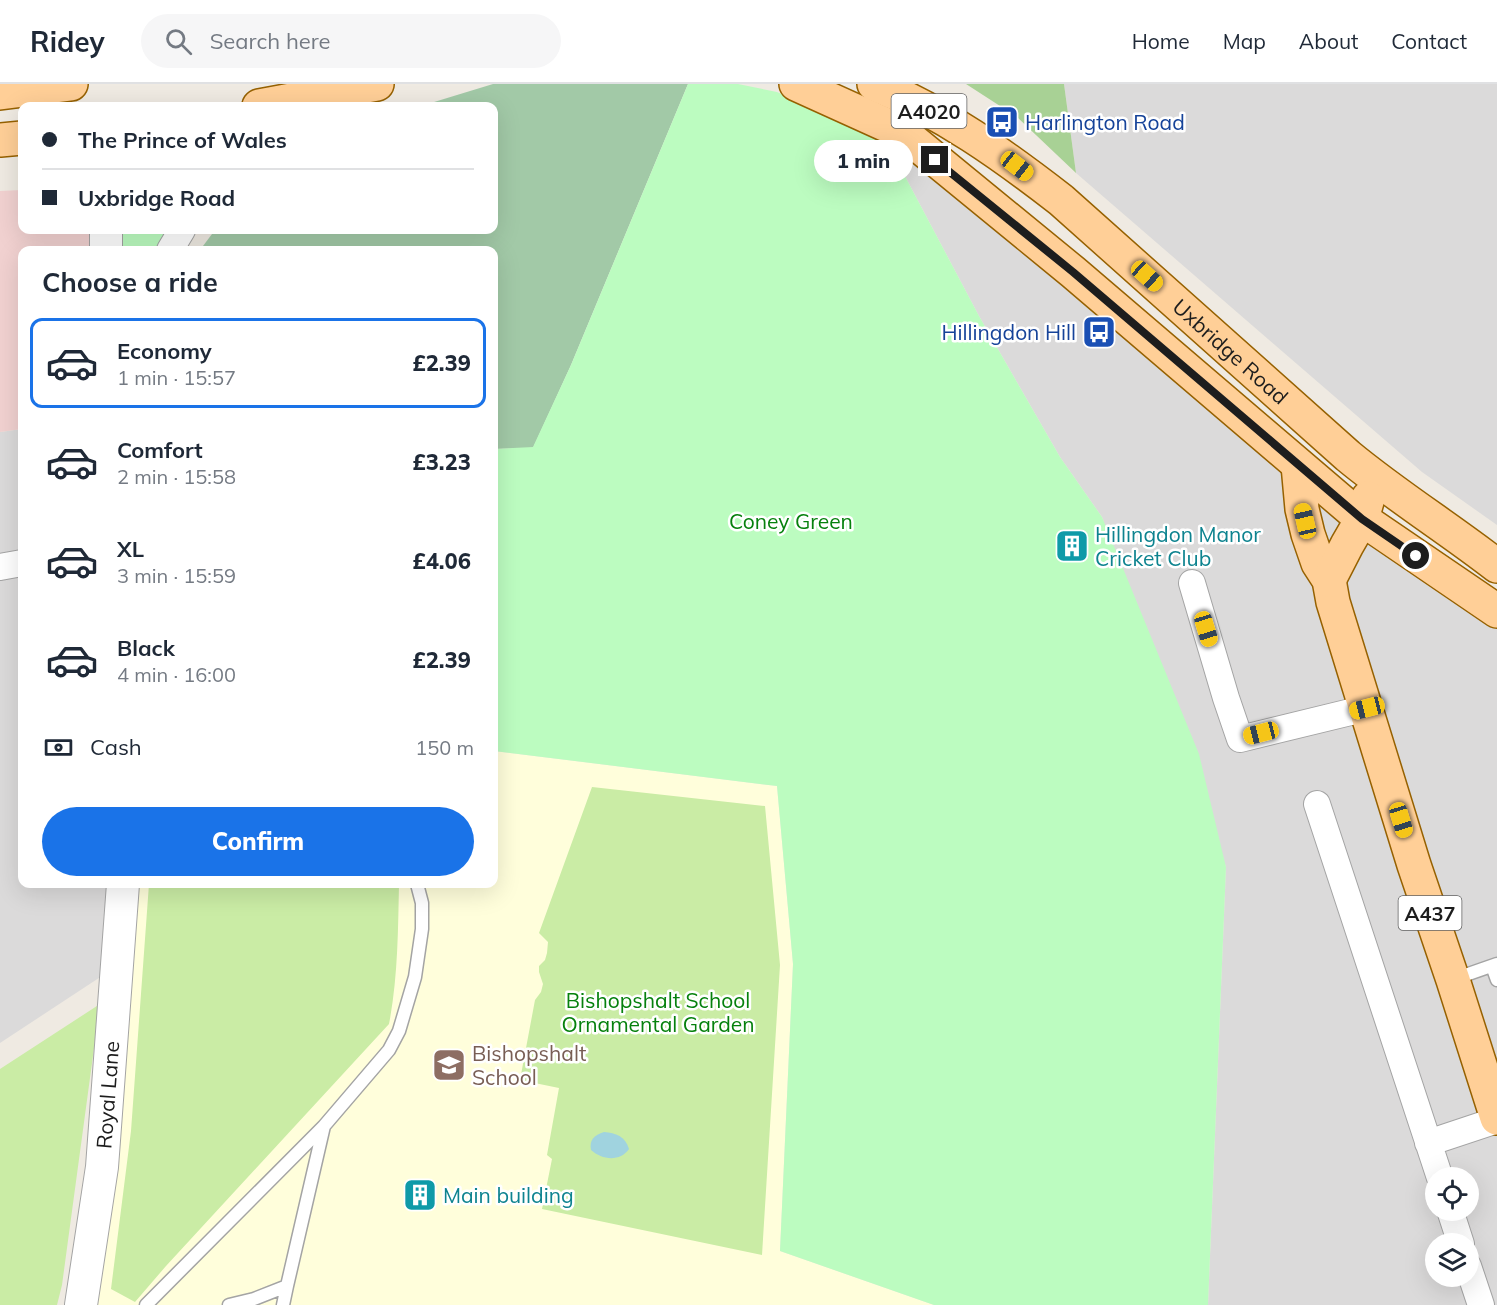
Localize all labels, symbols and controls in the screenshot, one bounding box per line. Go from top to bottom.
search box [141,14,561,68]
text: Ridey [30,24,105,59]
icon: search [162,25,195,58]
text: Search here [210,27,331,55]
text: Home [1132,28,1190,54]
text: Map [1223,28,1266,54]
text: About [1299,28,1358,54]
text: Contact [1391,28,1467,54]
road number: A4020 [892,94,966,128]
bus stop icon: Harlington Road [984,104,1020,140]
place label: Harlington Road [1025,109,1185,135]
text: The Prince of Wales [78,126,287,154]
callout: 1 min [815,139,914,181]
route end [921,146,948,173]
text: 1 min [837,148,890,173]
car [997,148,1037,184]
text: Uxbridge Road [78,184,235,212]
car [1128,257,1166,295]
text: Choose a ride [42,265,218,299]
street label: Uxbridge Road [1168,293,1294,409]
bus stop icon: Hillingdon Hill [1081,314,1117,350]
place label: Hillingdon Hill [941,319,1076,345]
icon: car [45,336,99,390]
text: Economy [117,337,212,365]
text: £2.39 [412,349,471,377]
text: 1 min · 15:57 [117,365,236,390]
icon: car [45,435,99,489]
text: Comfort [117,436,203,464]
text: £3.23 [412,448,471,476]
text: 2 min · 15:58 [117,464,236,489]
car [1292,501,1318,541]
park label: Coney Green [729,508,853,534]
place label: Hillingdon Manor Cricket Club [1095,521,1261,571]
building icon: Hillingdon Manor Cricket Club [1054,528,1090,564]
icon: car [45,534,99,588]
text: XL [117,535,144,563]
route start [1402,542,1429,569]
text: £4.06 [412,547,471,575]
text: 3 min · 15:59 [117,563,236,588]
car [1192,609,1220,649]
icon: car [45,633,99,687]
text: Black [117,634,175,662]
text: £2.39 [412,646,471,674]
text: 4 min · 16:00 [117,662,236,687]
car [1347,695,1387,721]
car [1241,720,1281,746]
icon: cash [42,731,75,764]
text: Cash [90,733,142,761]
text: 150 m [415,735,474,760]
car [1387,800,1415,840]
button: Confirm [42,807,474,876]
road number: A437 [1398,896,1462,930]
park label: Bishopshalt School Ornamental Garden [561,987,755,1037]
street label: Royal Lane [90,1040,124,1150]
place label: Bishopshalt School [472,1040,586,1090]
school or university icon: Bishopshalt School [431,1047,467,1083]
map controls [1425,1167,1479,1287]
button: locate [1425,1167,1479,1221]
building icon: Main building [402,1177,438,1213]
place label: Main building [443,1182,574,1208]
button: layers [1425,1233,1479,1287]

